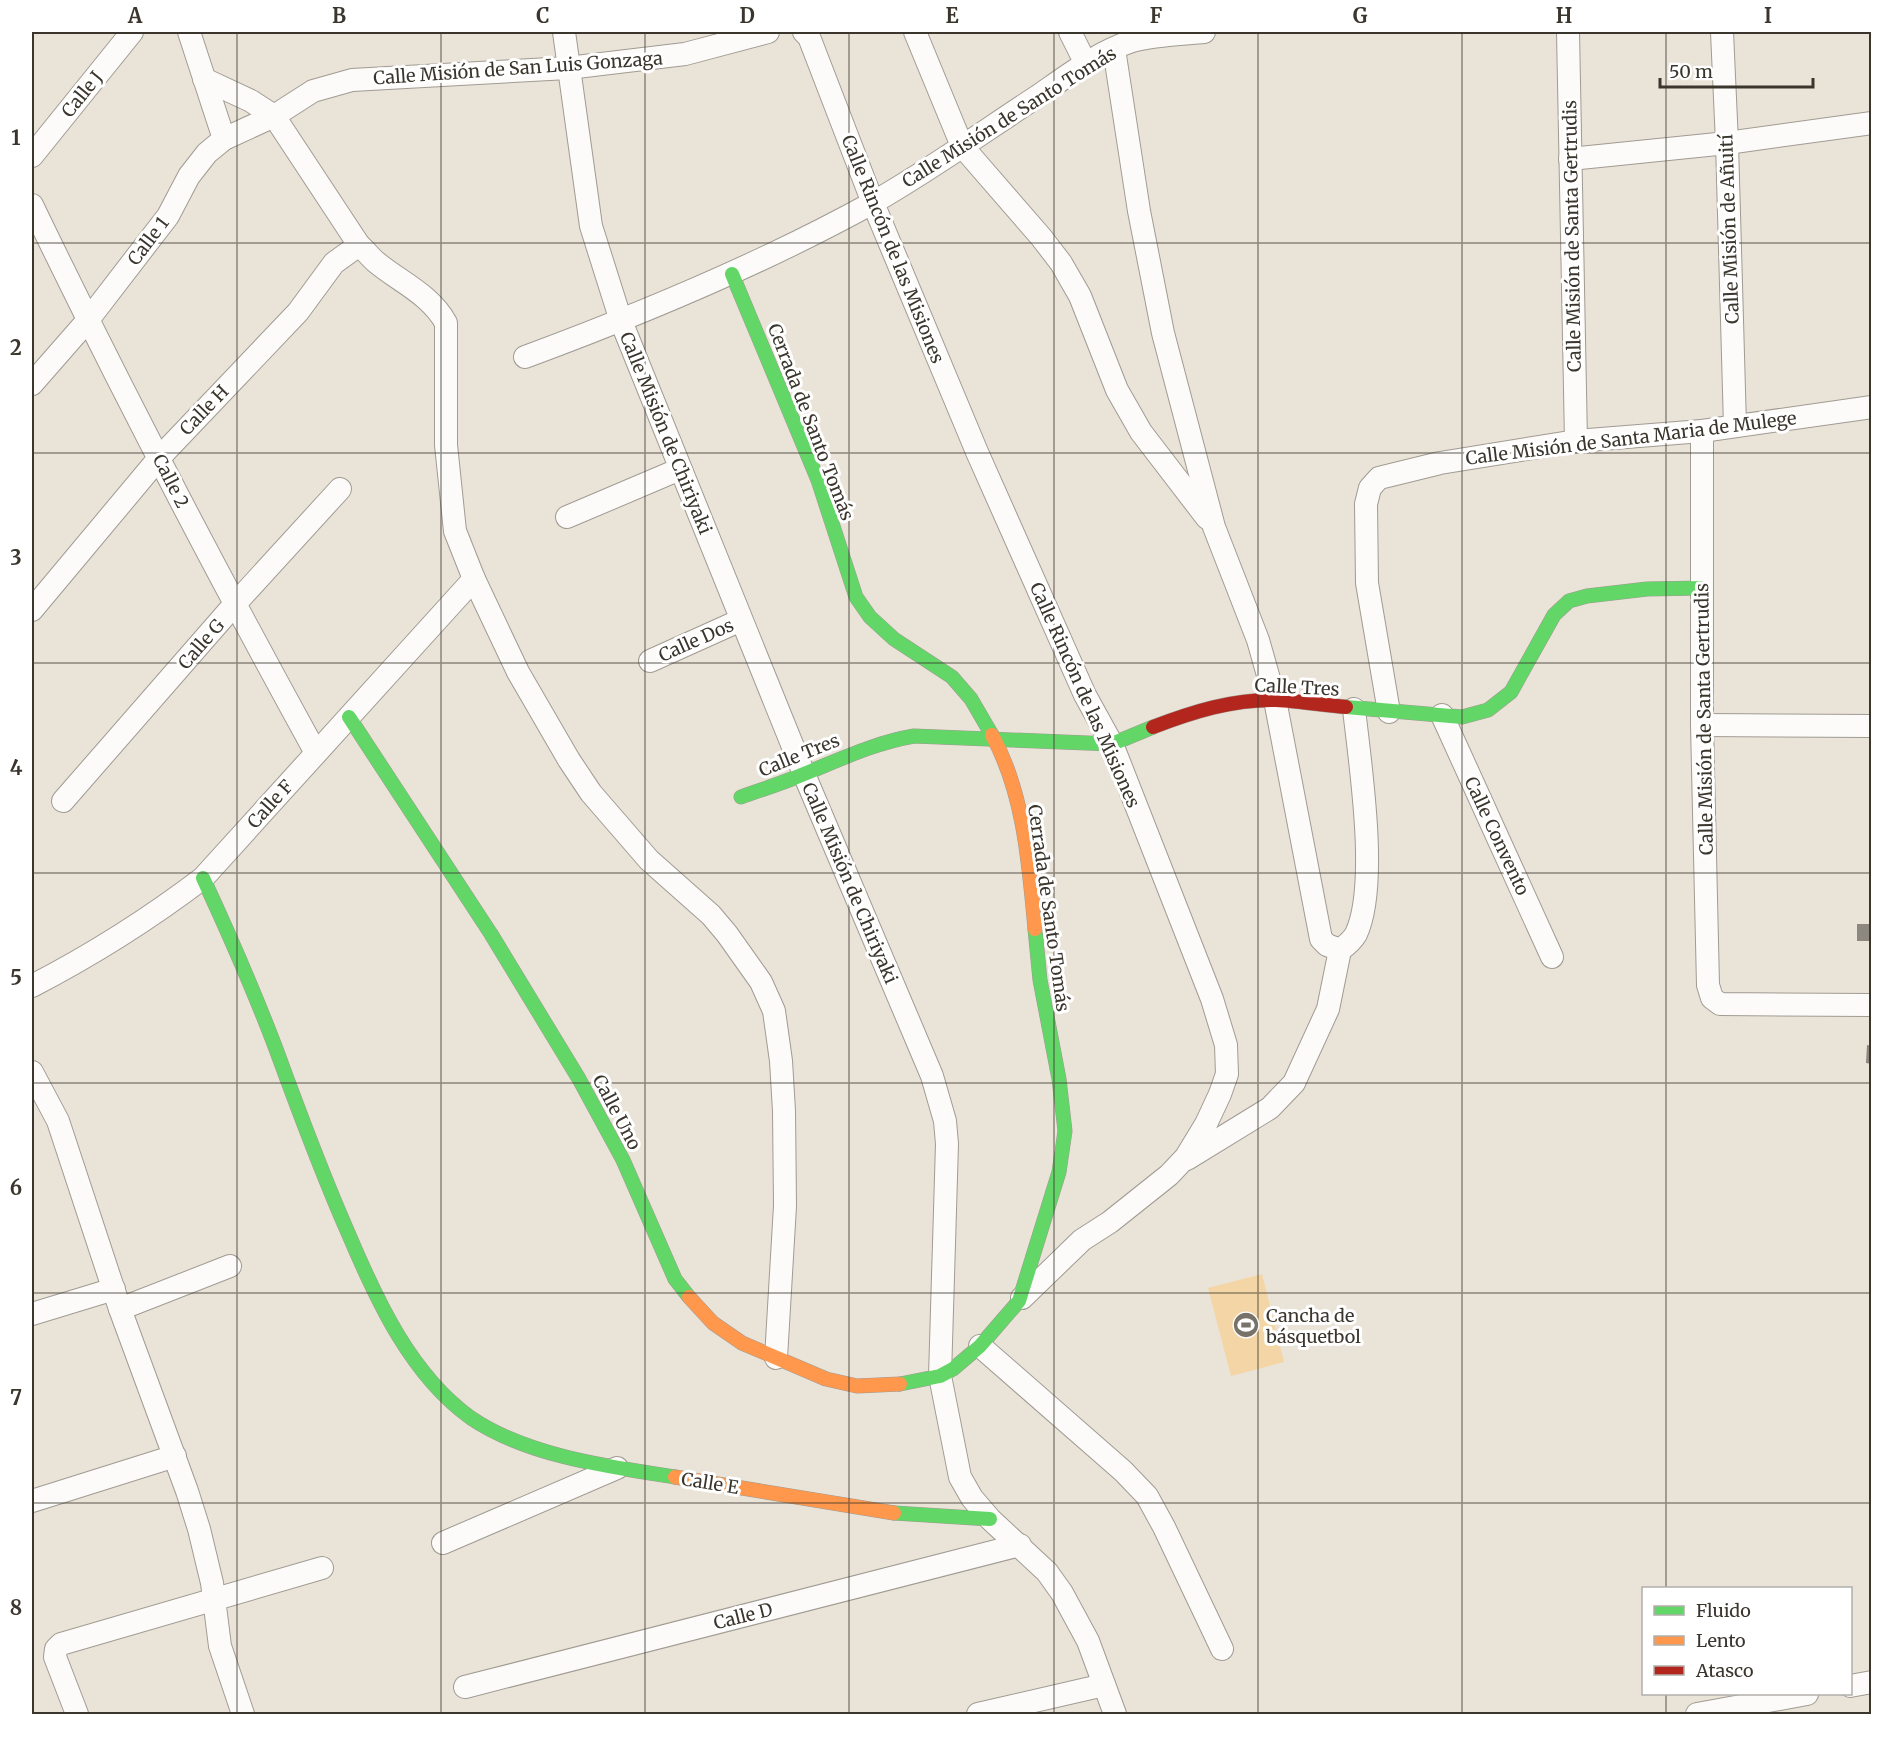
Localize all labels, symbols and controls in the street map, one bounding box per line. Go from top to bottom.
text: A [127,3,143,28]
text: B [332,3,346,28]
text: C [536,3,550,28]
text: D [739,3,755,28]
text: E [945,3,959,28]
text: F [1150,3,1163,28]
text: G [1353,3,1368,28]
text: H [1556,3,1572,28]
text: I [1764,3,1772,28]
street label: Calle Misión de Santo Tomás [898,41,1121,193]
street label: Calle Misión de San Luis Gonzaga [373,46,664,90]
scale bar [1660,51,1813,89]
text: 50 m [1669,60,1713,83]
street label: Calle J [56,66,108,122]
street label: Calle Misión de Santa Gertrudis [1558,100,1586,372]
text: 1 [11,125,21,150]
street label: Calle Rincón de las Misiones [837,131,949,367]
street label: Calle Misión de Añuití [1714,133,1744,324]
street label: Calle 1 [122,212,174,270]
street label: Cerrada de Santo Tomás [763,320,859,524]
street label: Calle Misión de Chiriyaki [615,328,717,538]
text: 2 [10,335,22,360]
street label: Calle H [175,380,233,440]
street label: Calle Misión de Santa Maria de Mulege [1464,406,1798,470]
street label: Calle 2 [148,450,194,512]
text: 3 [10,545,22,570]
street label: Calle Rincón de las Misiones [1025,579,1145,811]
street label: Calle Misión de Santa Gertrudis [1690,583,1718,855]
street label: Calle Dos [655,613,737,667]
street label: Calle G [173,614,229,674]
street label: Calle Tres [1254,673,1340,701]
street label: Calle Tres [755,728,843,782]
text: 4 [10,755,23,780]
street label: Calle Convento [1459,773,1535,899]
street label: Calle F [242,775,298,833]
street label: Calle Misión de Chiriyaki [797,779,903,987]
street label: Cerrada de Santo Tomás [1023,803,1075,1013]
text: 5 [10,965,22,990]
street label: Calle Uno [588,1070,646,1154]
text: 6 [10,1175,22,1200]
place label: Cancha de básquetbol [1265,1304,1361,1348]
sports icon: Cancha de básquetbol [1231,1310,1261,1340]
text: 7 [10,1385,22,1410]
street label: Calle E [680,1467,741,1499]
legend [1642,1587,1852,1695]
text: 8 [10,1595,22,1620]
street label: Calle D [711,1598,775,1634]
text: Fluido [1696,1599,1751,1622]
text: Lento [1696,1629,1746,1652]
text: Atasco [1695,1659,1754,1682]

